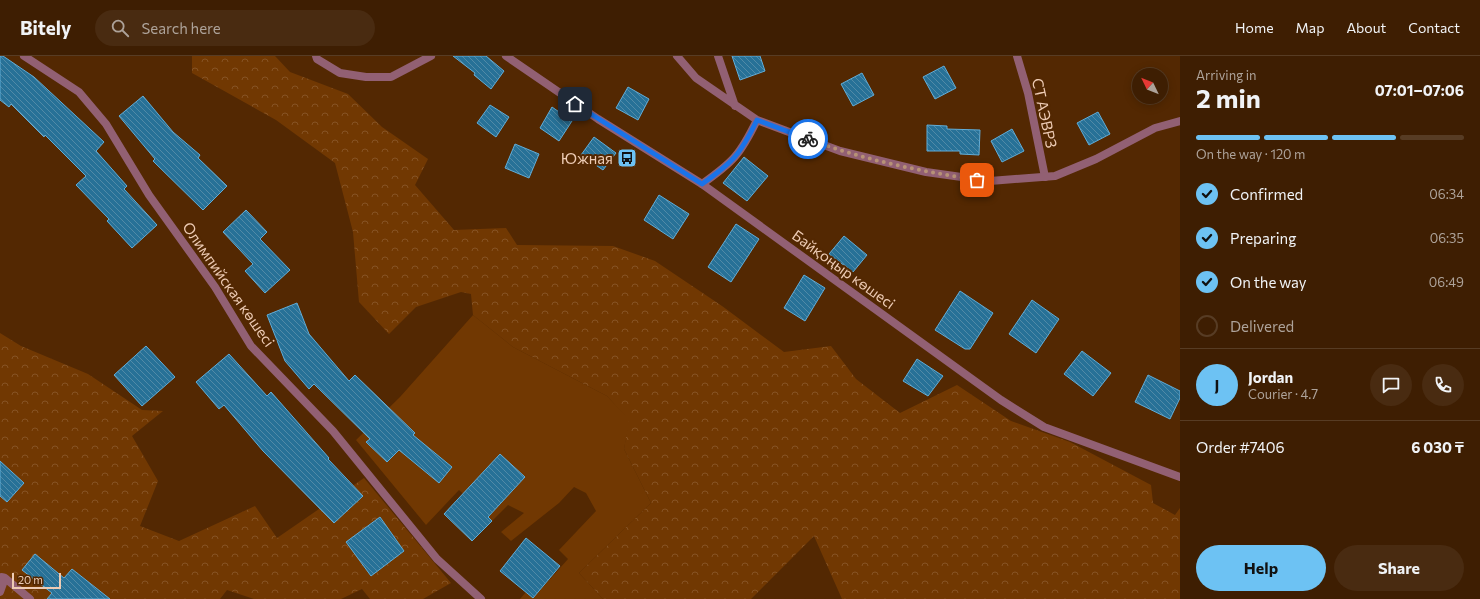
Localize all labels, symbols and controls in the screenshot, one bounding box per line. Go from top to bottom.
search box [95,10,375,46]
text: Bitely [20,16,71,39]
icon: search [109,17,131,39]
text: Search here [141,19,221,37]
text: Home [1235,19,1274,36]
text: Map [1296,19,1324,36]
text: About [1346,19,1386,36]
text: Contact [1408,19,1460,36]
text: Arriving in [1196,67,1256,83]
north arrow [1132,68,1168,104]
map controls [1132,68,1168,104]
street label: СТ АЭВРЗ [1029,76,1061,150]
text: 07:01–07:06 [1375,81,1464,99]
text: 2 min [1196,82,1261,113]
pin [558,87,592,121]
icon: home [564,93,586,115]
courier [788,119,828,159]
icon: bike [797,128,819,150]
text: On the way · 120 m [1196,146,1305,162]
bus stop icon: Южная [616,147,638,169]
place label: Южная [561,149,613,167]
pin [960,163,994,197]
icon: bag [966,169,988,191]
icon: check [1196,183,1218,205]
text: Confirmed [1230,185,1303,203]
text: 06:34 [1429,186,1464,202]
street label: Олимпийская көшесі [179,218,279,350]
street label: Байқоңыр көшесі [789,226,899,312]
icon: check [1196,227,1218,249]
text: Preparing [1230,229,1296,247]
text: 06:35 [1430,230,1464,246]
icon: check [1196,271,1218,293]
text: On the way [1230,273,1307,291]
text: 06:49 [1429,274,1464,290]
text: Delivered [1230,317,1294,335]
button: chat [1370,364,1412,406]
button: phone [1422,364,1464,406]
text: Jordan [1248,368,1293,386]
text: J [1215,376,1219,394]
text: Courier · 4.7 [1248,386,1318,402]
text: Order #7406 [1196,438,1285,456]
text: 6 030 ₸ [1411,438,1464,456]
button: Help [1196,545,1326,591]
button: Share [1334,545,1464,591]
scale bar [12,571,61,590]
text: 20 m [18,573,43,586]

